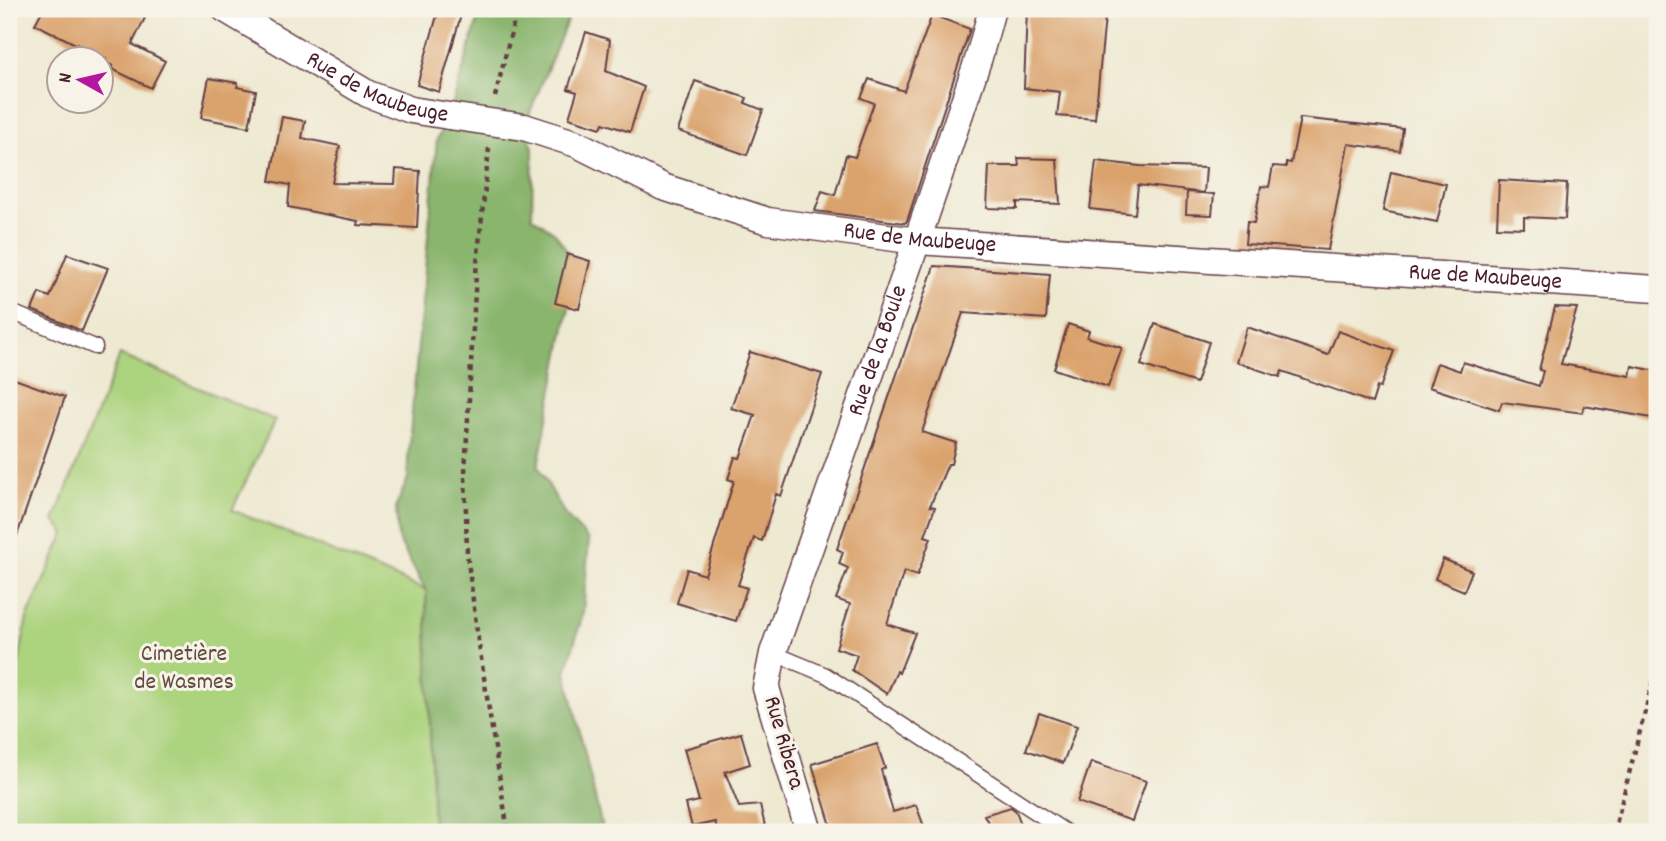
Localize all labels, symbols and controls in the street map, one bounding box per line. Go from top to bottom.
street label: Rue de Maubeuge [299,44,451,133]
north arrow [46,46,116,116]
text: N [53,72,81,85]
street label: Rue de Maubeuge [841,214,997,263]
street label: Rue de Maubeuge [1408,256,1563,300]
street label: Rue de la Boule [840,281,917,421]
park label: Cimetière de Wasmes [134,638,234,700]
street label: Rue Ribera [754,693,813,794]

